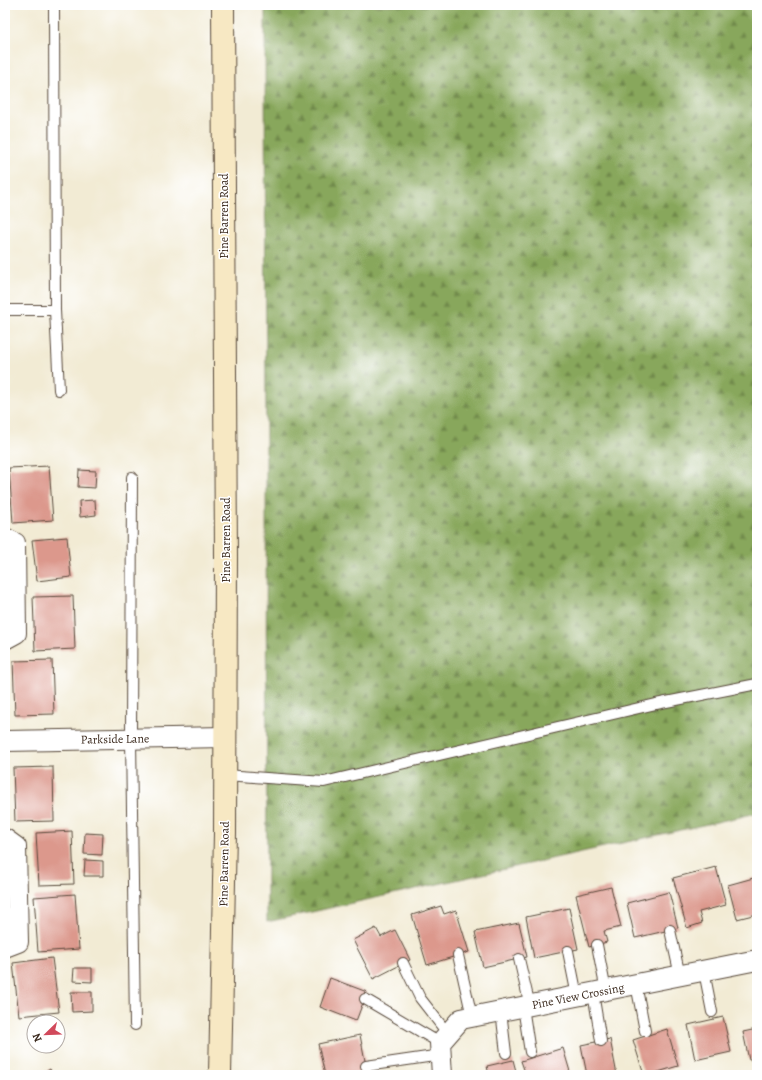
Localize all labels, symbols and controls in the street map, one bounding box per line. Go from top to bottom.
street label: Pine Barren Road [216,173,232,259]
street label: Pine Barren Road [218,497,234,583]
street label: Parkside Lane [81,730,149,748]
street label: Pine Barren Road [215,821,233,907]
street label: Pine View Crossing [530,979,626,1013]
north arrow [26,1014,66,1054]
text: N [29,1031,46,1044]

